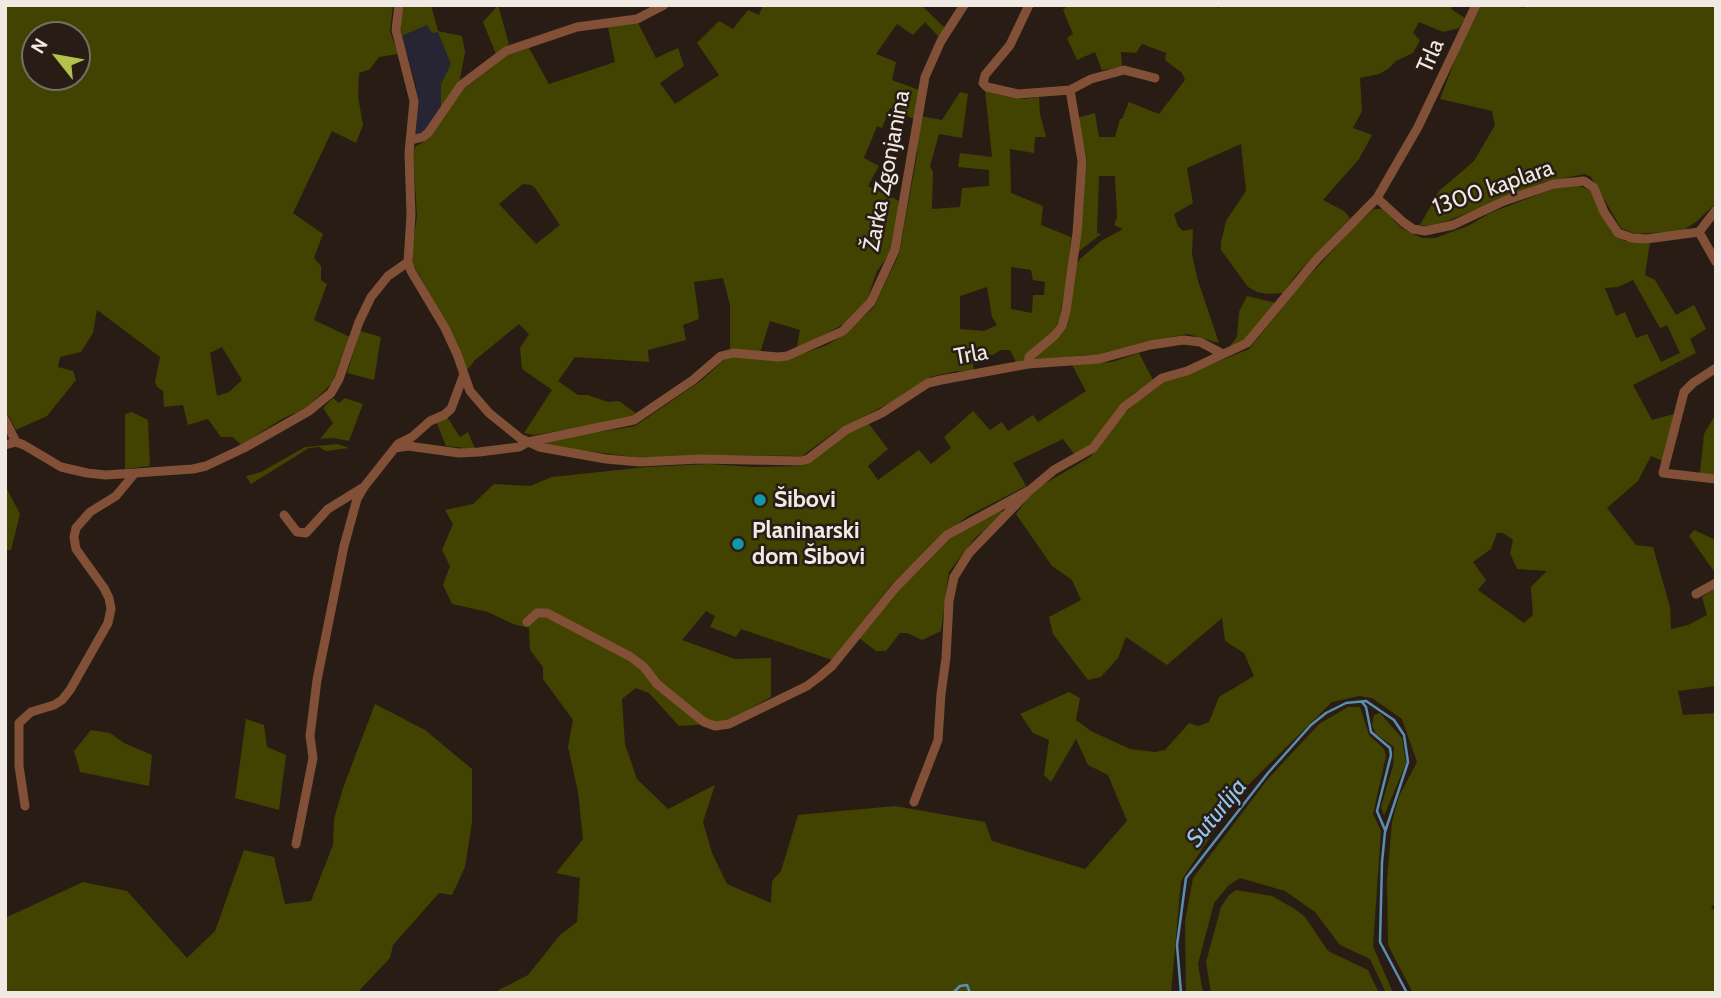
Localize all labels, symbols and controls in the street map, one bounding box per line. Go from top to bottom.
north arrow [21,21,91,91]
text: N [26,34,53,58]
street label: Trla [1411,35,1451,77]
street label: Žarka Zgonjanina [858,88,916,254]
street label: 1300 kaplara [1429,154,1557,222]
street label: Trla [952,338,990,372]
place label: Šibovi [774,486,836,514]
marker: Šibovi [752,492,768,508]
place label: Planinarski dom Šibovi [752,517,865,571]
marker: Planinarski dom Šibovi [730,536,746,552]
water label: Suturlija [1181,773,1253,853]

